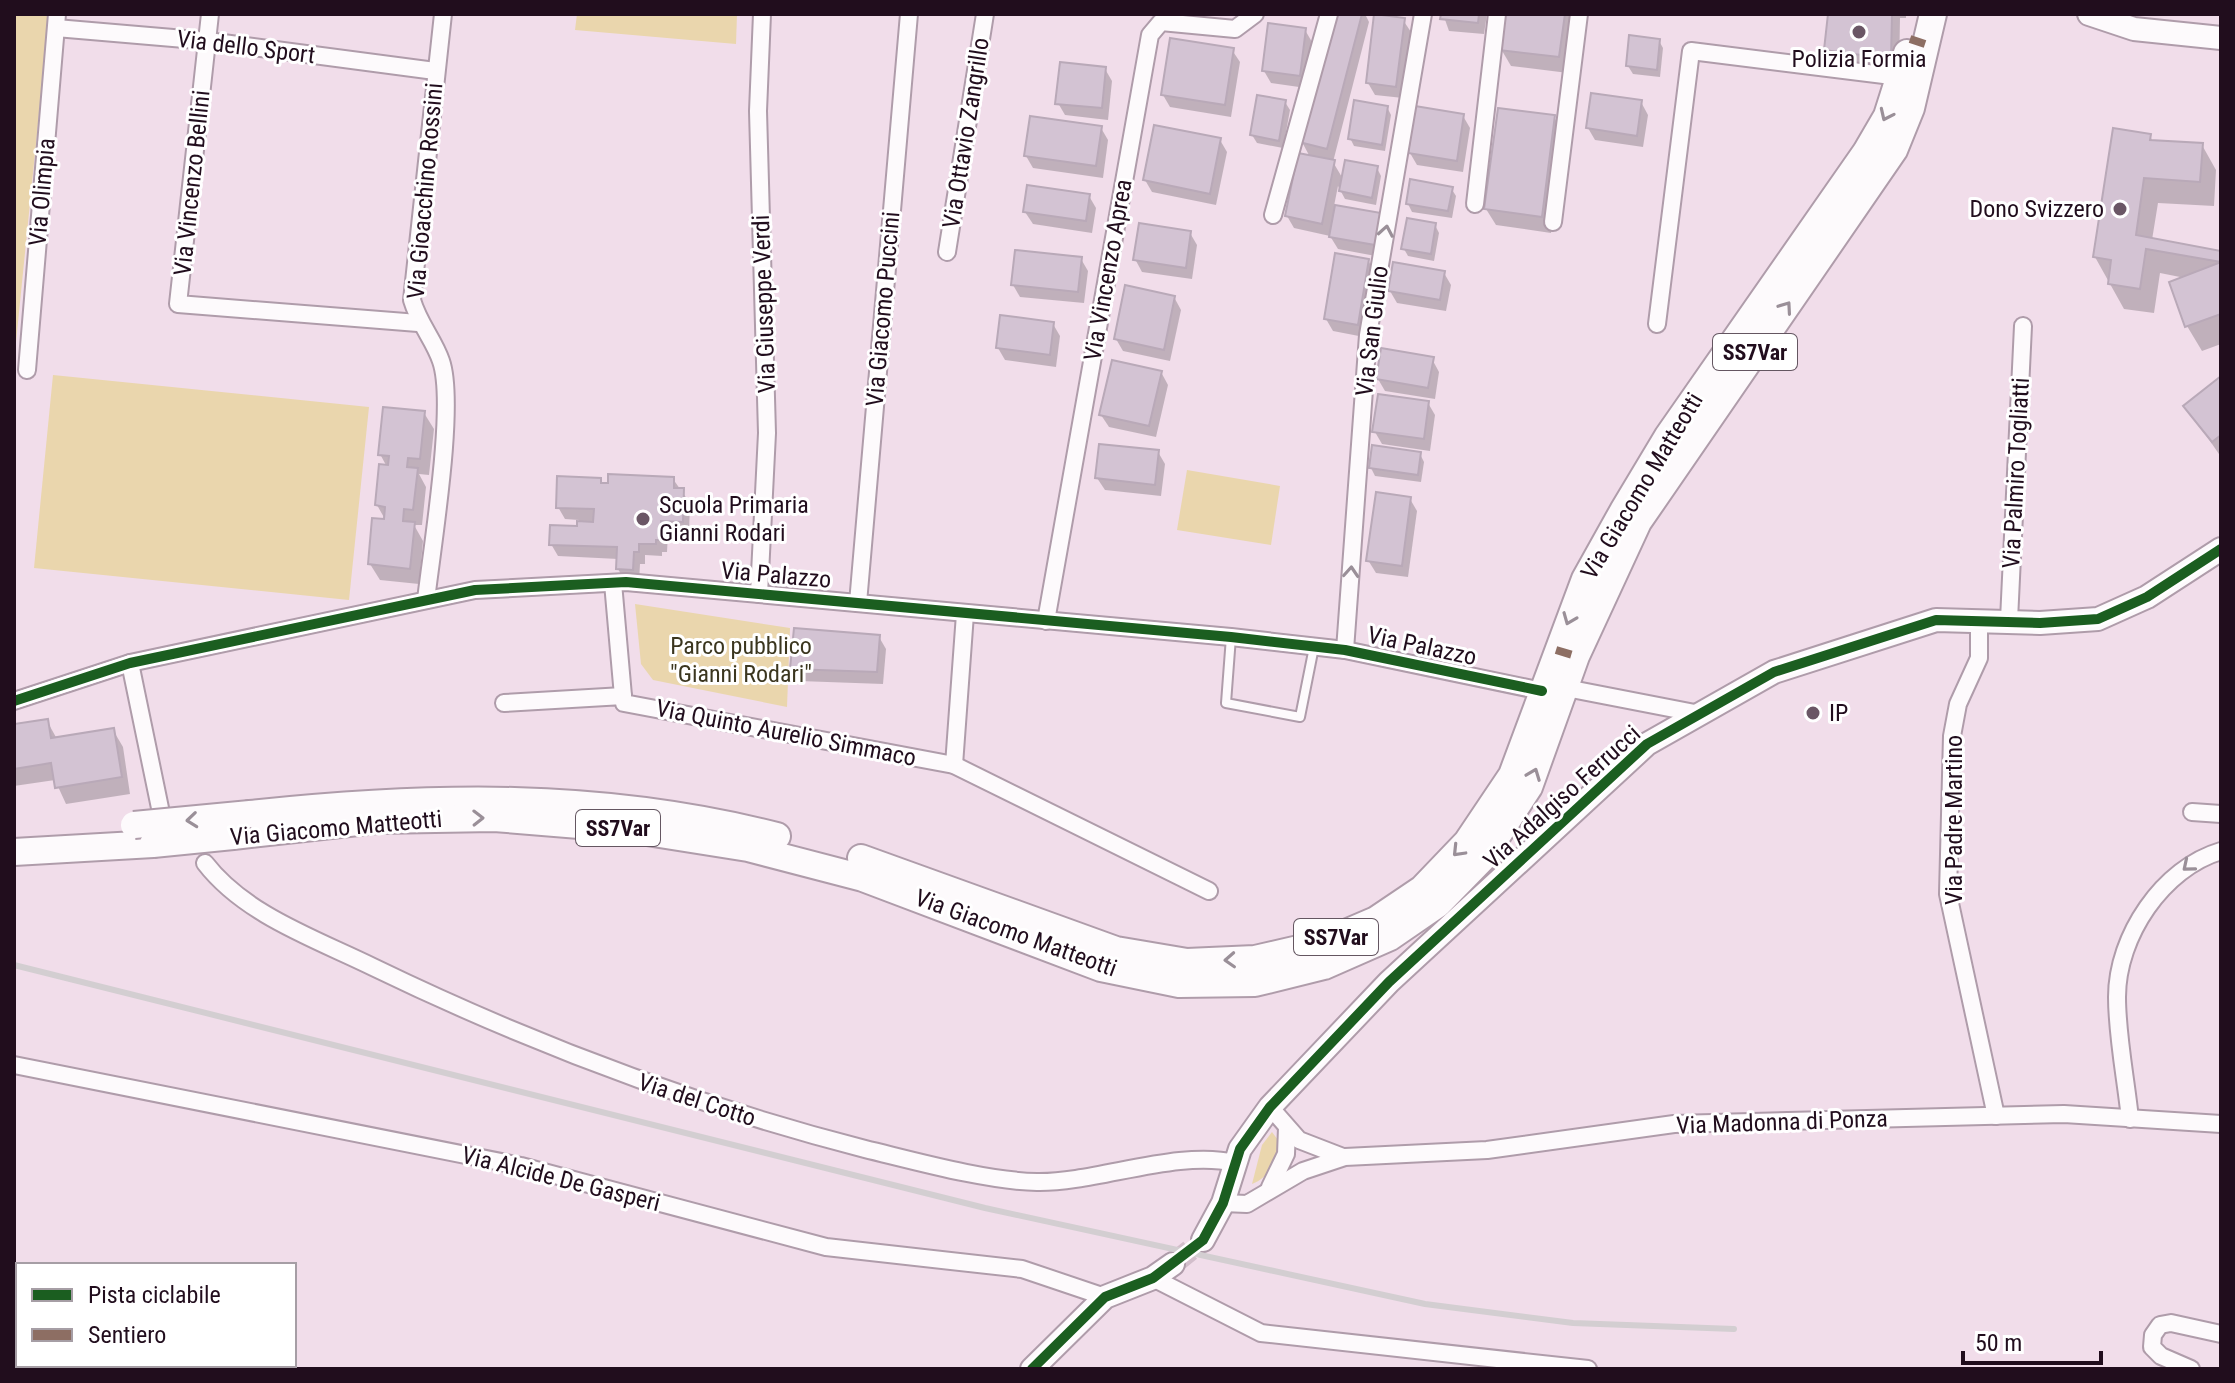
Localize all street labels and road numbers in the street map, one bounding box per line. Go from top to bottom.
street label: Via dello Sport [175,25,317,69]
street label: Via Ottavio Zangrillo [937,36,995,230]
street label: Via Gioacchino Rossini [402,82,448,300]
street label: Via Vincenzo Bellini [168,89,216,277]
street label: Via Olimpia [23,137,61,247]
street label: Via Vincenzo Aprea [1078,177,1138,363]
street label: Via Giacomo Puccini [861,210,905,408]
street label: Via Giuseppe Verdi [747,214,781,394]
street label: Via San Giulio [1350,264,1394,398]
road number: SS7Var [1713,334,1797,370]
street label: Via Palmiro Togliatti [1997,377,2035,569]
street label: Via Giacomo Matteotti [1575,388,1709,584]
street label: Via Palazzo [720,556,832,594]
street label: Via Palazzo [1365,621,1479,671]
street label: Via Quinto Aurelio Simmaco [654,694,918,772]
street label: Via Adalgiso Ferrucci [1478,719,1646,875]
street label: Via Padre Martino [1940,735,1968,905]
street label: Via Giacomo Matteotti [229,805,443,851]
road number: SS7Var [576,810,660,846]
street label: Via Giacomo Matteotti [911,883,1121,983]
road number: SS7Var [1294,919,1378,955]
street label: Via del Cotto [635,1068,759,1132]
street label: Via Madonna di Ponza [1676,1104,1888,1140]
street label: Via Alcide De Gasperi [459,1141,663,1217]

